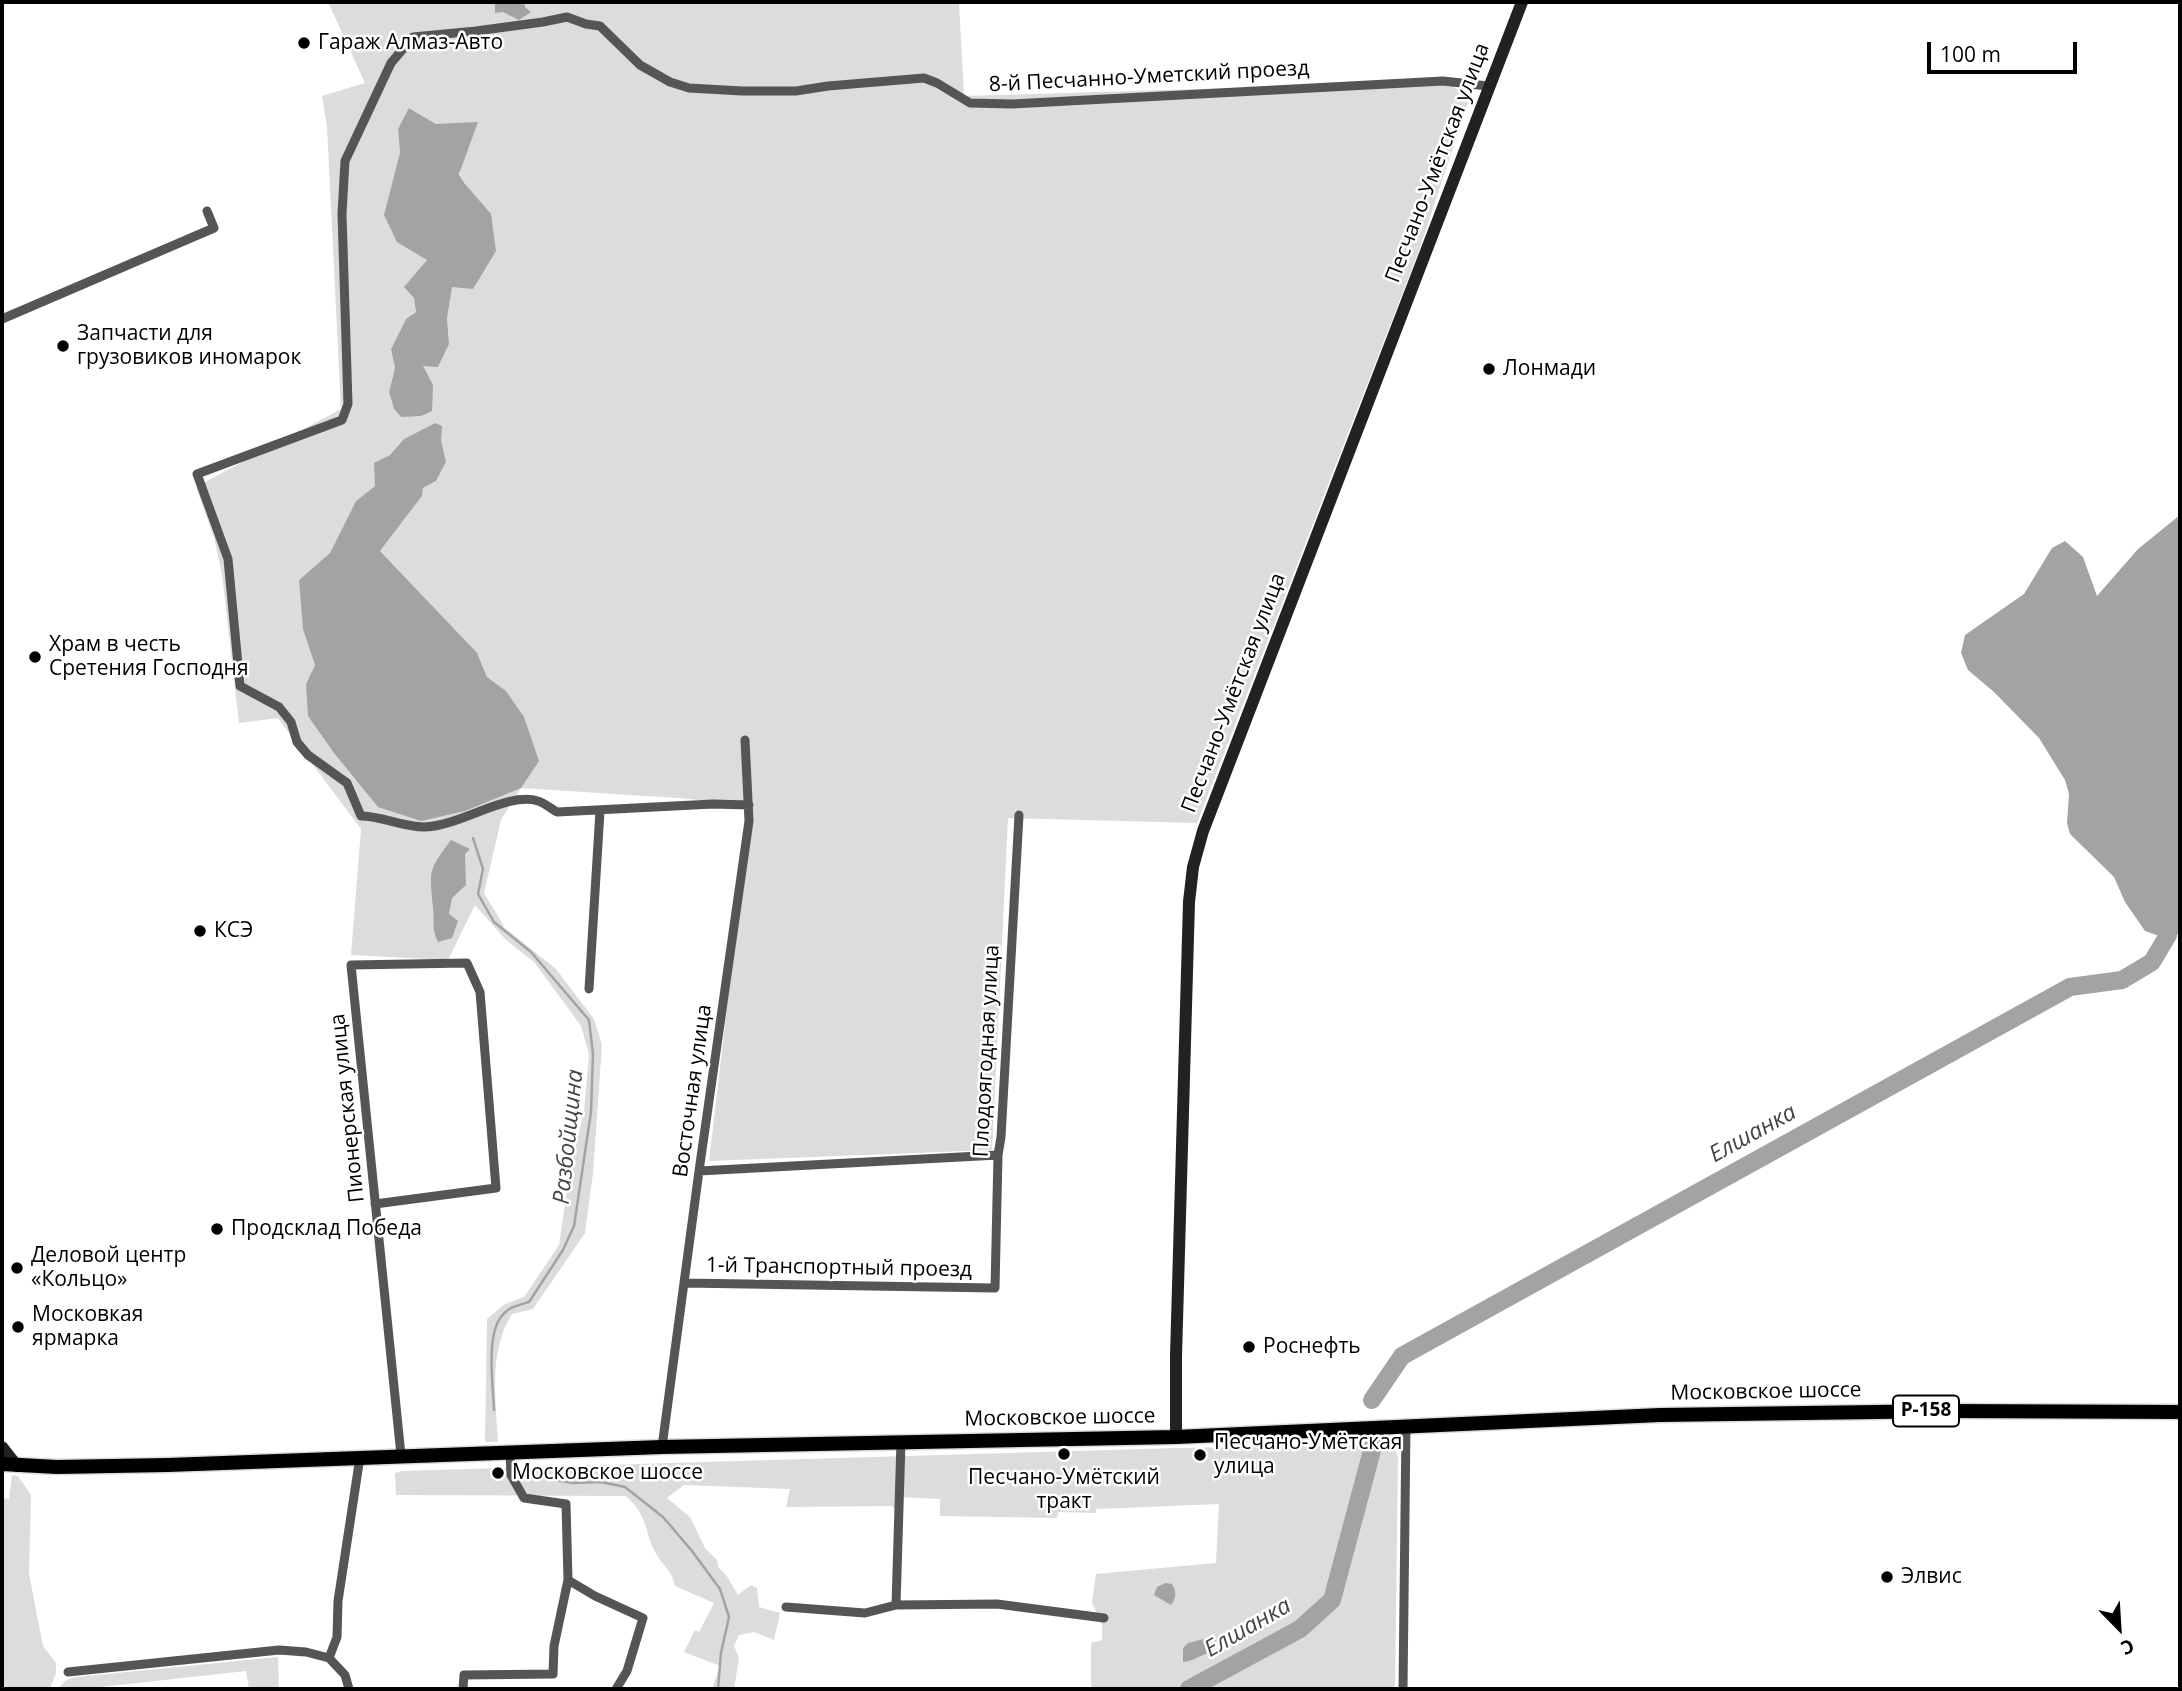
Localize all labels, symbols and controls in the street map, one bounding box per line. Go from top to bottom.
scale bar [1930,28,2080,72]
place label: Гараж Алмаз-Авто [318,30,503,56]
marker: Гараж Алмаз-Авто [296,35,312,51]
street label: Песчано-Умётская улица [1381,40,1495,286]
text: 100 m [1940,40,2001,68]
street label: 8-й Песчанно-Уметский проезд [988,56,1310,98]
place label: Запчасти для грузовиков иномарок [77,321,301,371]
marker: Запчасти для грузовиков иномарок [55,338,71,354]
place label: Лонмади [1503,356,1596,382]
marker: Лонмади [1481,361,1497,377]
street label: Песчано-Умётская улица [1177,570,1291,816]
place label: Храм в честь Сретения Господня [49,632,249,682]
marker: Храм в честь Сретения Господня [27,649,43,665]
place label: КСЭ [214,918,253,944]
marker: КСЭ [192,923,208,939]
street label: Плодоягодная улица [969,944,1005,1158]
street label: Восточная улица [668,1003,718,1179]
street label: Пионерская улица [326,1012,370,1204]
water label: Разбойщина [548,1068,590,1206]
water label: Елшанка [1705,1099,1801,1169]
place label: Продсклад Победа [231,1216,422,1242]
marker: Продсклад Победа [209,1221,225,1237]
place label: Деловой центр «Кольцо» [31,1243,186,1293]
street label: 1-й Транспортный проезд [706,1253,972,1283]
marker: Деловой центр «Кольцо» [9,1260,25,1276]
place label: Московкая ярмарка [32,1302,143,1352]
marker: Московкая ярмарка [10,1319,26,1335]
place label: Роснефть [1263,1334,1361,1360]
marker: Роснефть [1241,1339,1257,1355]
street label: Московское шоссе [1670,1378,1862,1406]
road number: Р-158 [1893,1396,1959,1427]
street label: Московское шоссе [964,1404,1156,1432]
place label: Песчано-Умётская улица [1214,1430,1402,1480]
marker: Песчано-Умётский тракт [1056,1446,1072,1462]
marker: Песчано-Умётская улица [1192,1447,1208,1463]
place label: Московское шоссе [512,1460,703,1486]
marker: Московское шоссе [490,1465,506,1481]
place label: Песчано-Умётский тракт [968,1465,1160,1515]
place label: Элвис [1901,1564,1962,1590]
marker: Элвис [1879,1569,1895,1585]
water label: Елшанка [1200,1592,1296,1664]
north arrow [2084,1593,2154,1663]
text: С [2117,1633,2138,1662]

